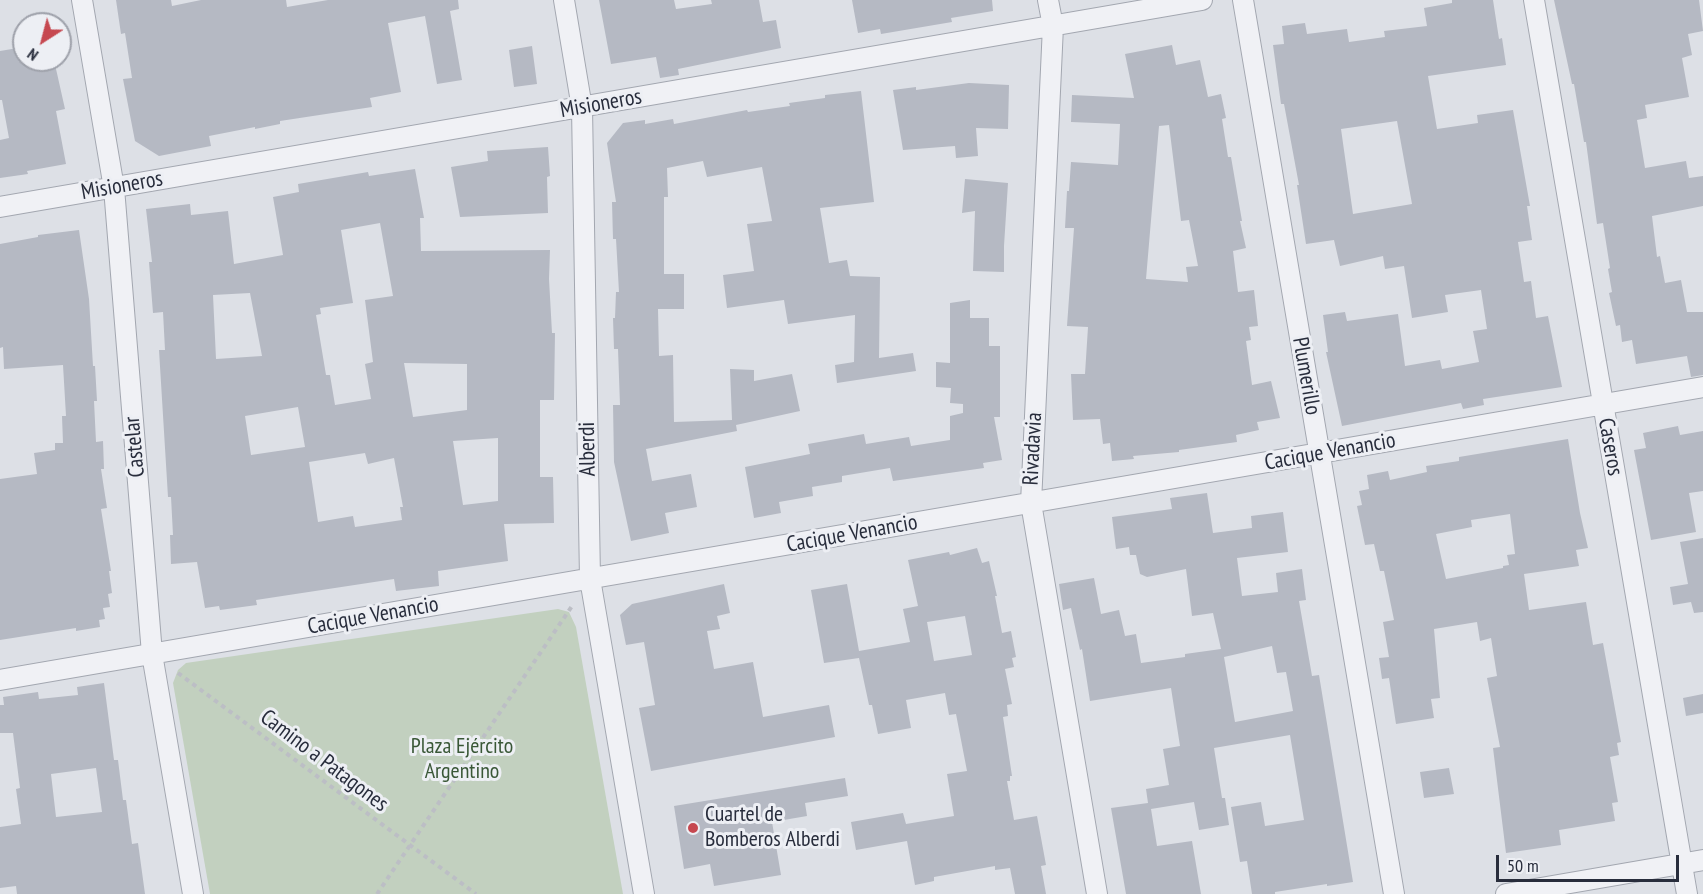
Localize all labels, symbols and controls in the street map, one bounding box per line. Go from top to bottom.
north arrow [12,12,72,72]
text: N [23,44,42,66]
street label: Misioneros [558,84,644,124]
street label: Misioneros [79,166,165,206]
street label: Plumerillo [1286,335,1326,417]
street label: Rivadavia [1018,412,1048,486]
street label: Castelar [119,415,151,479]
street label: Caseros [1592,416,1628,478]
street label: Alberdi [574,422,602,476]
street label: Cacique Venancio [1263,428,1397,476]
street label: Cacique Venancio [785,510,919,558]
street label: Cacique Venancio [306,592,440,640]
street label: Camino a Patagones [255,704,393,818]
park label: Plaza Ejército Argentino [411,734,513,786]
place label: Cuartel de Bomberos Alberdi [705,802,840,854]
marker: Cuartel de Bomberos Alberdi [686,821,700,835]
scale bar [1499,843,1682,881]
text: 50 m [1507,854,1539,877]

